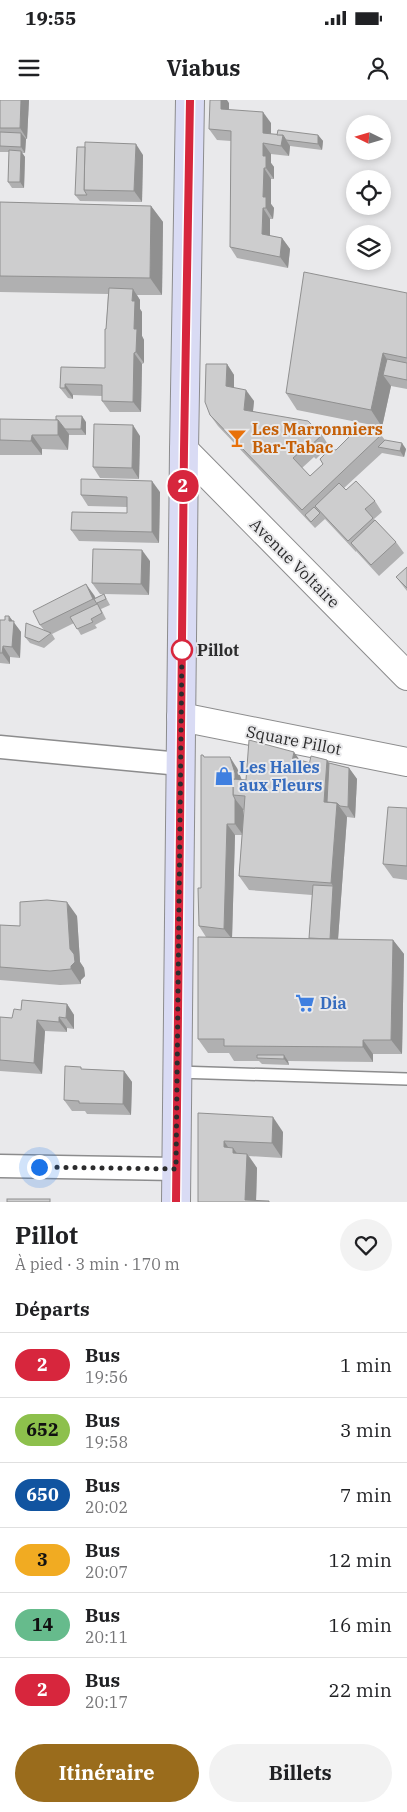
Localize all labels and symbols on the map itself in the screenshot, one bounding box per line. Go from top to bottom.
north arrow [346,115,391,160]
place label: Les Marronniers Bar-Tabac [252,419,383,457]
bar icon: Les Marronniers Bar-Tabac [226,427,248,449]
line badge: 2 [167,470,199,502]
street label: Avenue Voltaire [246,514,344,612]
marker: Pillot [171,639,193,661]
place label: Pillot [197,640,239,660]
street label: Square Pillot [245,721,344,759]
place label: Les Halles aux Fleurs [239,757,322,795]
shop icon: Les Halles aux Fleurs [213,765,235,787]
supermarket icon: Dia [294,992,316,1014]
place label: Dia [320,993,347,1013]
your location [27,1155,52,1180]

